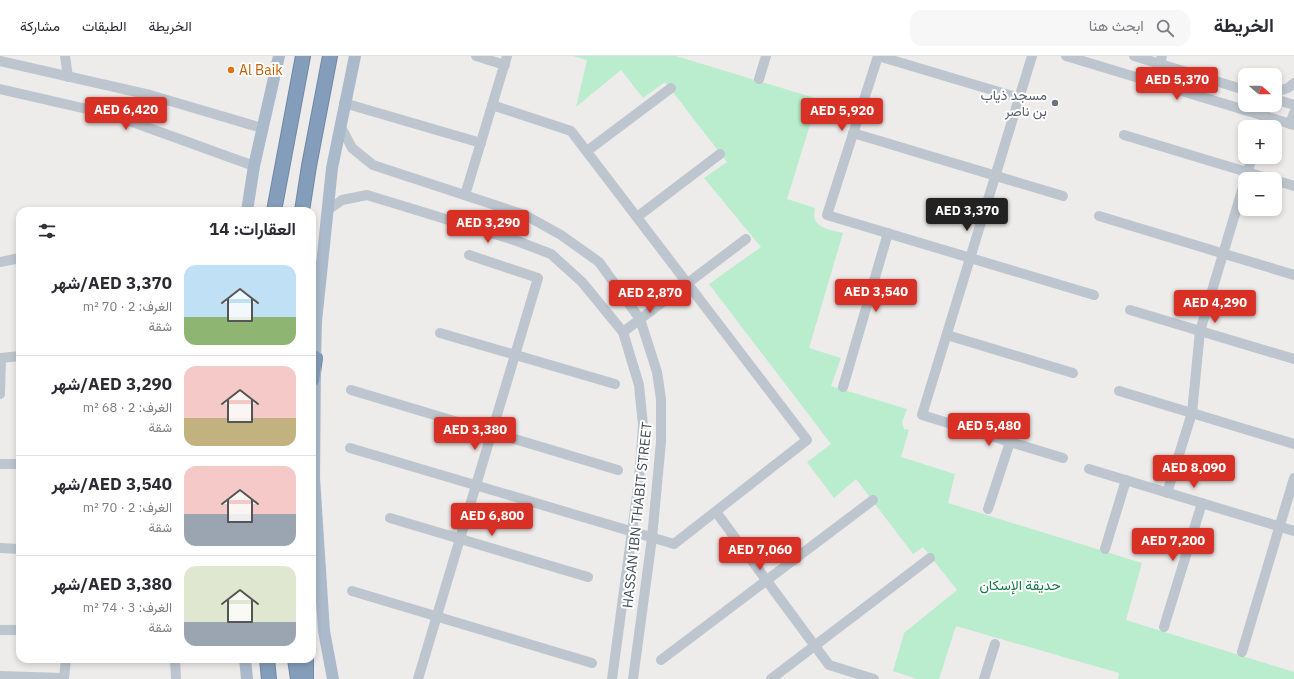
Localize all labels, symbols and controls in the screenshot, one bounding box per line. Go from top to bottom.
search box [910,10,1190,46]
text: الخريطة [1214,13,1274,37]
text: ابحث هنا [1089,16,1144,35]
text: مشاركة [20,17,60,35]
text: الطبقات [82,17,126,35]
text: الخريطة [148,17,192,35]
icon: search [1154,17,1176,39]
place label: Al Baik [239,61,283,79]
marker: Al Baik [226,65,236,75]
pin: AED 5,370 [1131,67,1223,101]
north arrow [1238,68,1282,112]
map controls [1238,68,1282,216]
text: AED 5,370 [1145,71,1209,88]
place label: مسجد ذياب بن ناصر [980,86,1047,120]
pin: AED 6,420 [80,97,172,131]
pin: AED 5,920 [796,98,888,132]
marker: مسجد ذياب بن ناصر [1050,98,1060,108]
text: AED 6,420 [94,101,158,118]
text: AED 5,920 [810,102,874,119]
button: + [1238,120,1282,164]
button: − [1238,172,1282,216]
pin: AED 3,370 [921,198,1013,232]
text: AED 3,370 [935,202,999,219]
pin: AED 3,290 [442,210,534,244]
text: AED 3,290 [456,214,520,231]
text: العقارات: 14 [209,218,296,240]
icon: filters [36,220,58,242]
text: AED 3,370/شهر [51,272,172,294]
pin: AED 3,540 [830,279,922,313]
pin: AED 2,870 [604,280,696,314]
icon: home [216,281,264,329]
text: AED 3,540 [844,283,908,300]
text: AED 2,870 [618,284,682,301]
pin: AED 4,290 [1169,290,1261,324]
text: AED 4,290 [1183,294,1247,311]
text: الغرف: 2 · 70 m² [83,298,172,315]
text: شقة [149,318,172,335]
text: AED 3,290/شهر [51,373,172,395]
icon: home [216,382,264,430]
text: الغرف: 2 · 68 m² [83,399,172,416]
pin: AED 5,480 [943,413,1035,447]
pin: AED 3,380 [429,417,521,451]
text: AED 5,480 [957,417,1021,434]
text: شقة [149,419,172,436]
text: AED 3,380 [443,421,507,438]
street label: HASSAN IBN THABIT STREET [618,421,656,609]
pin: AED 8,090 [1148,455,1240,489]
text: AED 8,090 [1162,459,1226,476]
text: AED 3,540/شهر [51,473,172,495]
icon: home [216,482,264,530]
text: الغرف: 2 · 70 m² [83,499,172,516]
pin: AED 6,800 [446,503,538,537]
text: AED 6,800 [460,507,524,524]
text: شقة [149,519,172,536]
pin: AED 7,200 [1127,528,1219,562]
text: AED 7,200 [1141,532,1205,549]
pin: AED 7,060 [714,537,806,571]
text: AED 7,060 [728,541,792,558]
text: AED 3,380/شهر [51,573,172,595]
park label: حديقة الإسكان [979,576,1061,595]
icon: home [216,582,264,630]
text: الغرف: 3 · 74 m² [83,599,172,616]
text: شقة [149,619,172,636]

